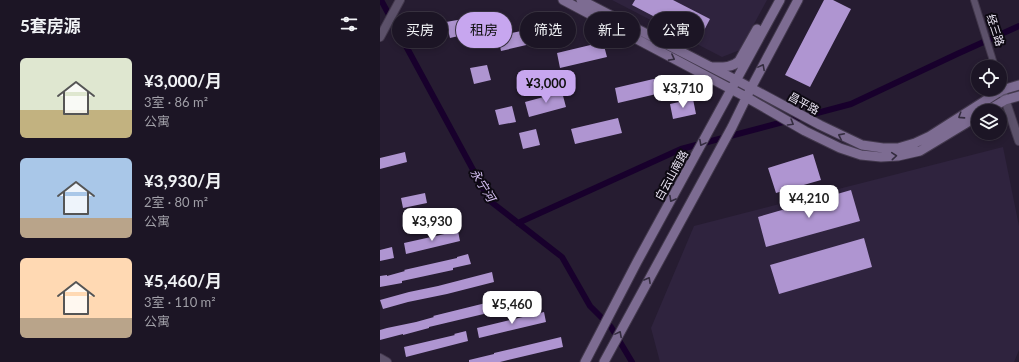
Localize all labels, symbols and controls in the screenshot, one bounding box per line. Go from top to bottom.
chip: 买房 [392,12,448,48]
chip: 租房 [456,12,512,48]
chip: 筛选 [520,12,576,48]
chip: 新上 [584,12,640,48]
chip: 公寓 [648,12,704,48]
street label: 经三路 [985,12,1007,48]
icon: filters [338,13,360,35]
text: 5套房源 [20,15,81,36]
one-way arrow [667,53,675,61]
map controls [971,60,1007,140]
button: locate [971,60,1007,96]
one-way arrow [757,64,765,71]
text: ¥3,000/月 [144,70,222,91]
pin: ¥3,000 [513,70,579,104]
icon: home [52,74,100,122]
text: ¥3,000 [526,75,566,91]
pin: ¥3,710 [650,75,716,109]
text: ¥3,710 [663,80,703,96]
street label: 昌平路 [786,89,822,117]
text: 3室 · 86 m² [144,94,208,110]
button: layers [971,104,1007,140]
one-way arrow [958,112,965,119]
text: 公寓 [144,113,170,129]
one-way arrow [787,118,794,126]
one-way arrow [838,133,845,141]
one-way arrow [699,139,706,146]
street label: 白云山南路 [652,148,690,202]
one-way arrow [891,151,897,160]
water label: 永宁河 [467,166,500,206]
text: ¥3,930/月 [144,170,222,191]
icon: home [52,174,100,222]
pin: ¥4,210 [776,185,842,219]
text: ¥4,210 [789,190,829,206]
text: 2室 · 80 m² [144,194,208,210]
one-way arrow [669,195,676,202]
pin: ¥3,930 [399,208,465,242]
text: 公寓 [144,213,170,229]
text: ¥3,930 [412,213,452,229]
text: ¥5,460/月 [144,270,222,291]
icon: home [52,274,100,322]
one-way arrow [643,277,651,284]
pin: ¥5,460 [479,291,545,325]
text: 3室 · 110 m² [144,294,216,310]
text: ¥5,460 [492,296,532,312]
text: 公寓 [144,313,170,329]
one-way arrow [614,331,621,339]

